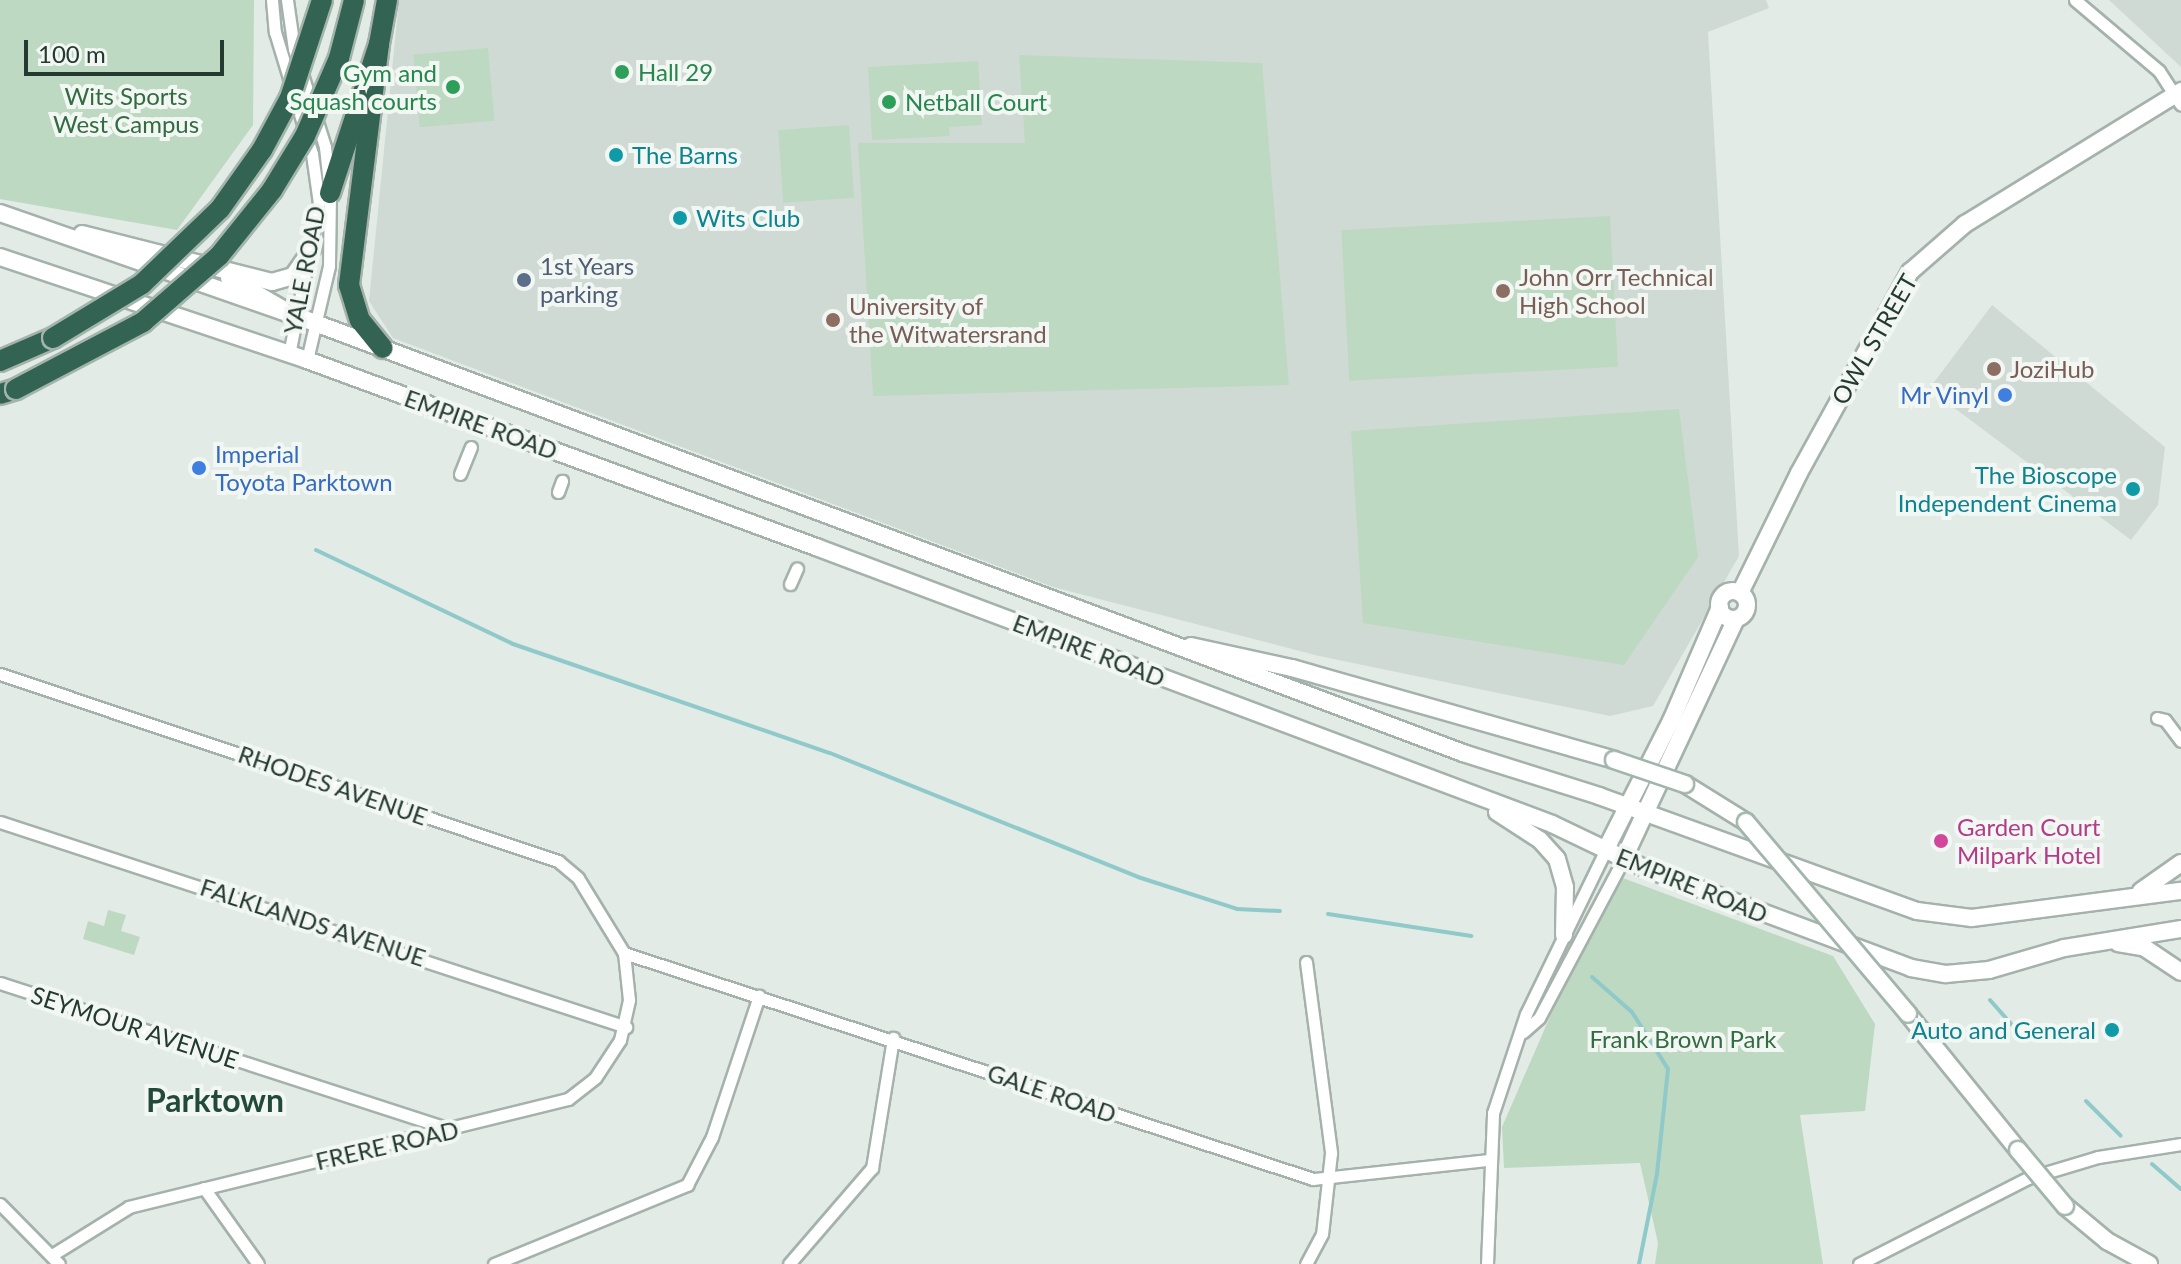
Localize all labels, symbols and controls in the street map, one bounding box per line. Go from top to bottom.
scale bar [28,24,228,74]
text: 100 m [38,39,106,68]
place label: Hall 29 [638,58,713,86]
place label: Gym and Squash courts [289,59,437,115]
marker: Hall 29 [613,63,631,81]
marker: Gym and Squash courts [444,78,462,96]
park label: Wits Sports West Campus [53,82,199,138]
place label: Netball Court [905,88,1047,116]
marker: Netball Court [880,93,898,111]
place label: The Barns [632,141,738,169]
marker: The Barns [607,146,625,164]
street label: YALE ROAD [277,203,331,337]
place label: Wits Club [696,204,800,232]
marker: Wits Club [671,209,689,227]
place label: 1st Years parking [540,252,635,308]
place label: John Orr Technical High School [1519,263,1715,319]
street label: OWL STREET [1825,268,1923,410]
marker: 1st Years parking [515,271,533,289]
marker: John Orr Technical High School [1494,282,1512,300]
place label: University of the Witwatersrand [849,292,1047,348]
marker: University of the Witwatersrand [824,311,842,329]
place label: JoziHub [2010,355,2094,383]
marker: JoziHub [1985,360,2003,378]
place label: Mr Vinyl [1899,381,1989,409]
street label: EMPIRE ROAD [401,383,561,465]
marker: Mr Vinyl [1996,386,2014,404]
place label: Imperial Toyota Parktown [215,440,393,496]
marker: Imperial Toyota Parktown [190,459,208,477]
place label: The Bioscope Independent Cinema [1898,461,2117,517]
marker: The Bioscope Independent Cinema [2124,480,2142,498]
street label: EMPIRE ROAD [1009,608,1169,692]
street label: RHODES AVENUE [234,739,432,831]
place label: Garden Court Milpark Hotel [1957,813,2101,869]
marker: Garden Court Milpark Hotel [1932,832,1950,850]
street label: EMPIRE ROAD [1612,842,1772,928]
street label: FALKLANDS AVENUE [196,872,430,972]
street label: SEYMOUR AVENUE [27,980,243,1074]
place label: Auto and General [1911,1016,2096,1044]
marker: Auto and General [2103,1021,2121,1039]
park label: Frank Brown Park [1590,1025,1776,1053]
street label: GALE ROAD [984,1058,1120,1128]
district label: Parktown [146,1081,284,1119]
street label: FRERE ROAD [313,1115,461,1175]

